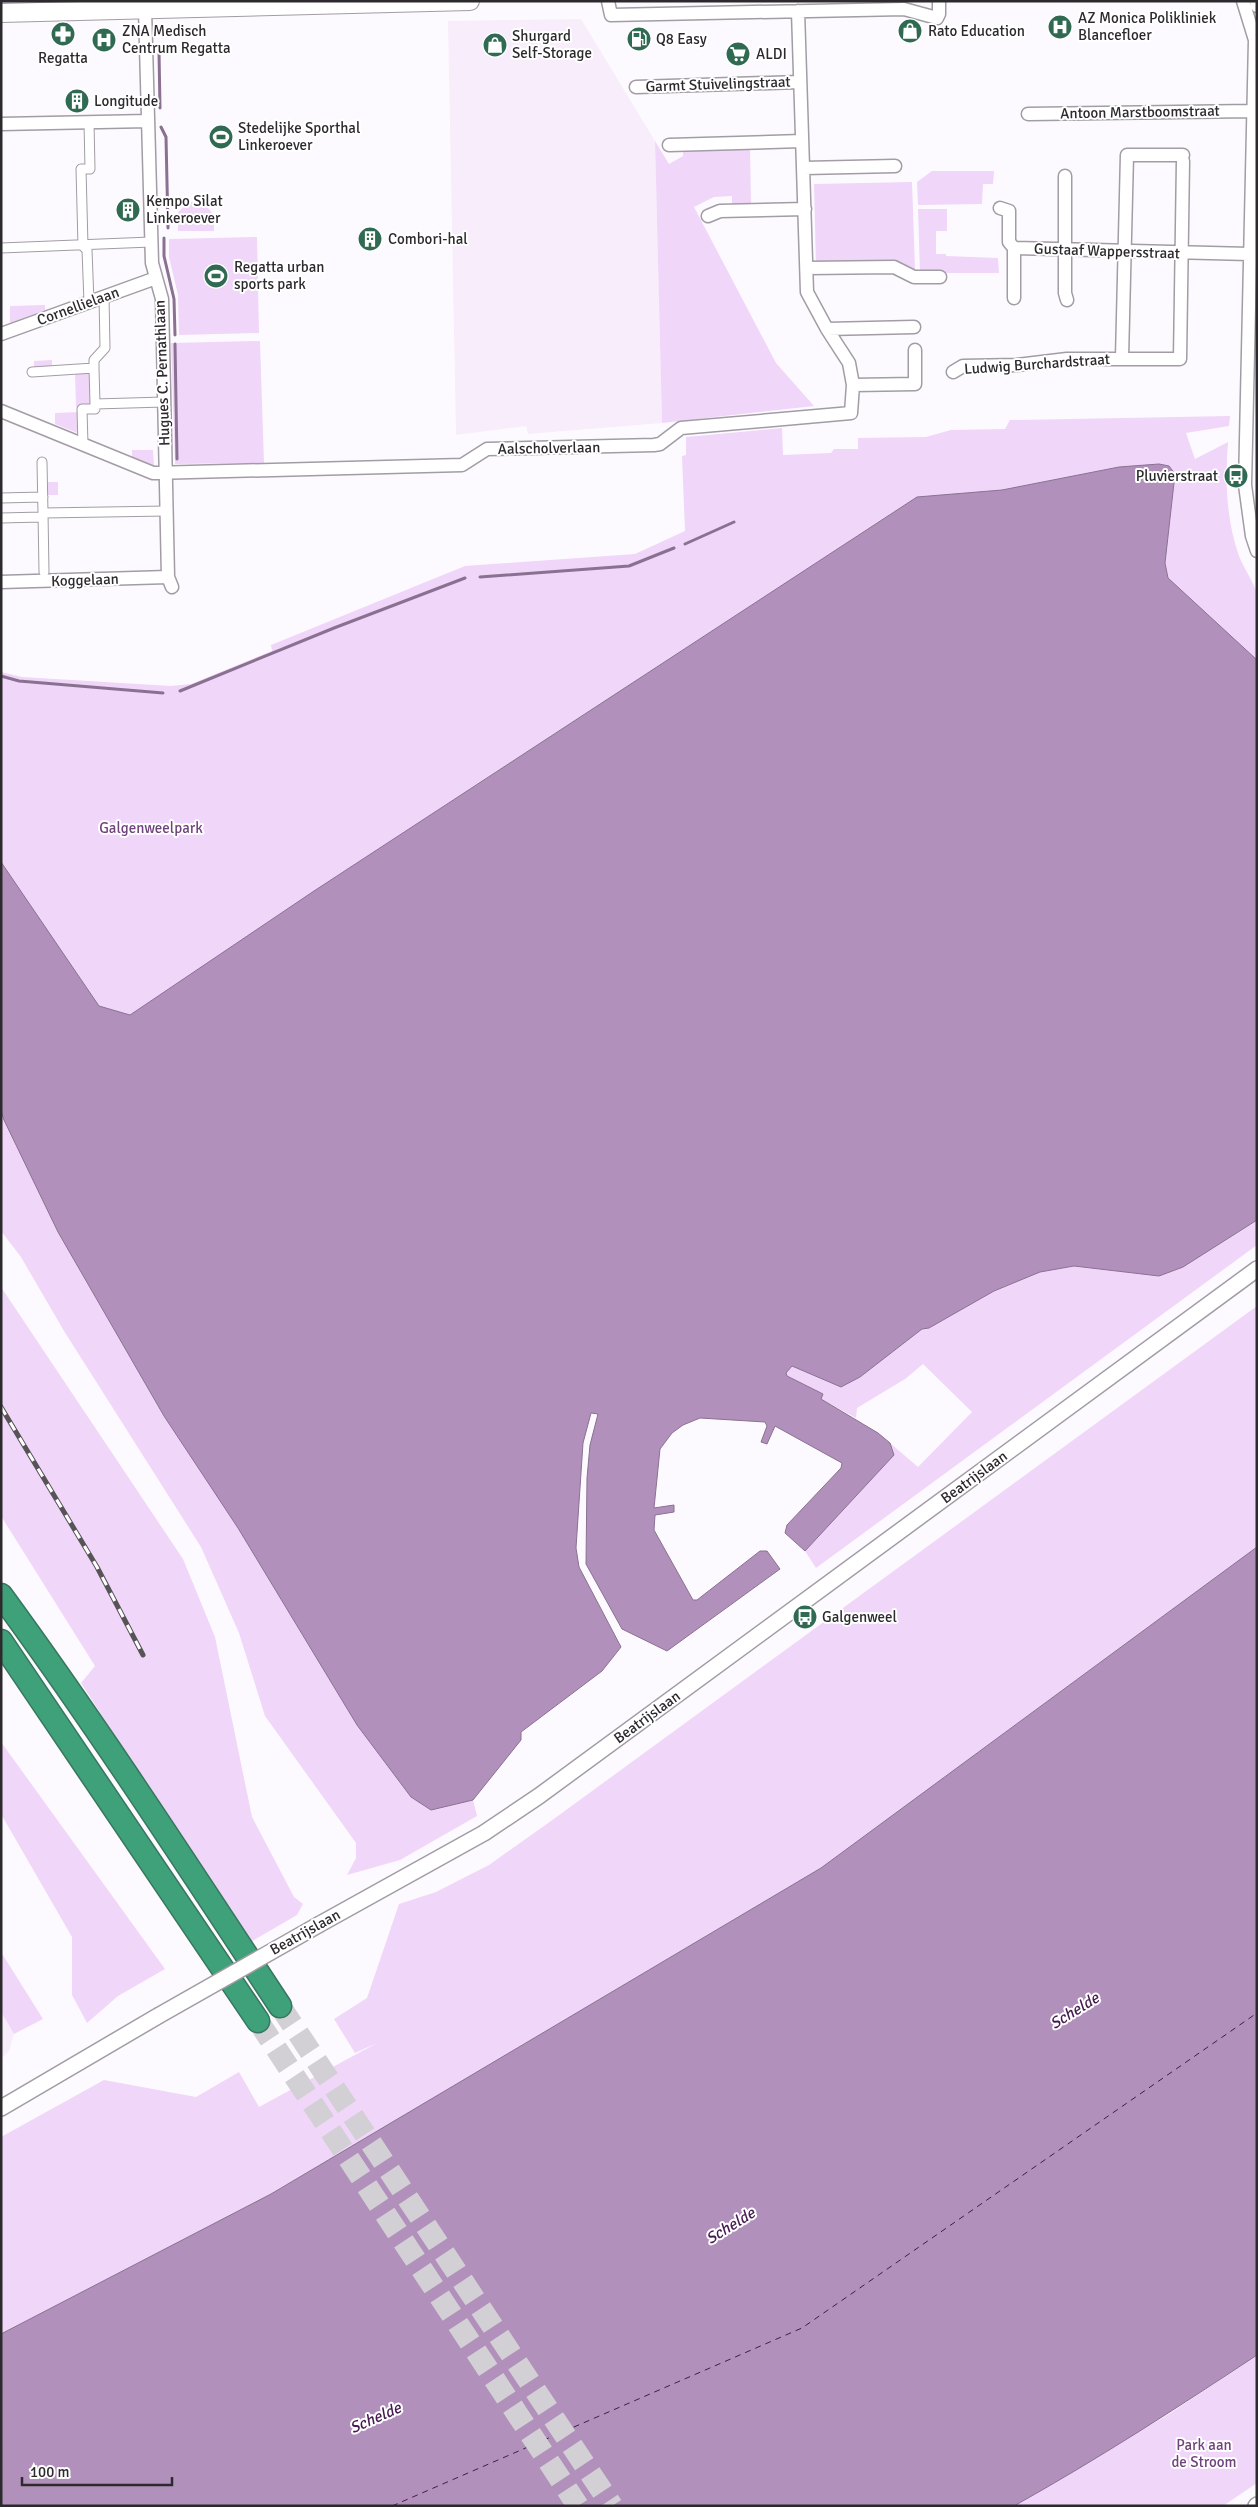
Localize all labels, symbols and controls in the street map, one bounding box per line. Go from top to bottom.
place label: AZ Monica Polikliniek Blancefloer [1078,9,1217,44]
hospital icon: AZ Monica Polikliniek Blancefloer [1047,14,1073,40]
shop icon: Rato Education [897,18,923,44]
pharmacy icon: Regatta [50,21,76,47]
place label: ZNA Medisch Centrum Regatta [122,22,231,57]
place label: Rato Education [928,22,1025,40]
fuel station icon: Q8 Easy [626,26,652,52]
hospital icon: ZNA Medisch Centrum Regatta [91,27,117,53]
place label: Shurgard Self-Storage [512,27,592,62]
place label: Q8 Easy [656,30,707,48]
shop icon: Shurgard Self-Storage [482,32,508,58]
supermarket icon: ALDI [725,41,751,67]
place label: ALDI [756,45,787,63]
place label: Regatta [38,49,88,67]
street label: Garmt Stuivelingstraat [645,72,791,96]
building icon: Longitude [64,88,90,114]
place label: Longitude [94,92,158,110]
street label: Antoon Marstboomstraat [1060,102,1220,122]
place label: Stedelijke Sporthal Linkeroever [238,119,360,154]
sports icon: Stedelijke Sporthal Linkeroever [208,124,234,150]
place label: Kempo Silat Linkeroever [146,192,223,227]
building icon: Kempo Silat Linkeroever [115,197,141,223]
building icon: Combori-hal [357,226,383,252]
place label: Combori-hal [388,230,468,248]
street label: Gustaaf Wappersstraat [1034,239,1180,263]
place label: Regatta urban sports park [234,258,325,293]
sports icon: Regatta urban sports park [203,263,229,289]
street label: Cornellielaan [35,283,121,329]
street label: Hugues C. Pernathlaan [150,300,174,446]
street label: Ludwig Burchardstraat [963,350,1111,378]
street label: Aalscholverlaan [498,438,600,458]
bus stop icon: Pluvierstraat [1223,463,1249,489]
place label: Pluvierstraat [1136,467,1218,485]
street label: Koggelaan [51,570,119,590]
park label: Galgenweelpark [99,819,203,837]
street label: Beatrijslaan [937,1447,1011,1507]
bus stop icon: Galgenweel [792,1604,818,1630]
place label: Galgenweel [822,1608,897,1626]
street label: Beatrijslaan [610,1687,684,1747]
street label: Beatrijslaan [267,1905,343,1959]
water label: Schelde [1046,1987,1104,2034]
water label: Schelde [702,2202,760,2249]
water label: Schelde [347,2397,405,2438]
park label: Park aan de Stroom [1171,2436,1237,2471]
scale bar [22,2454,172,2486]
text: 100 m [30,2463,70,2481]

